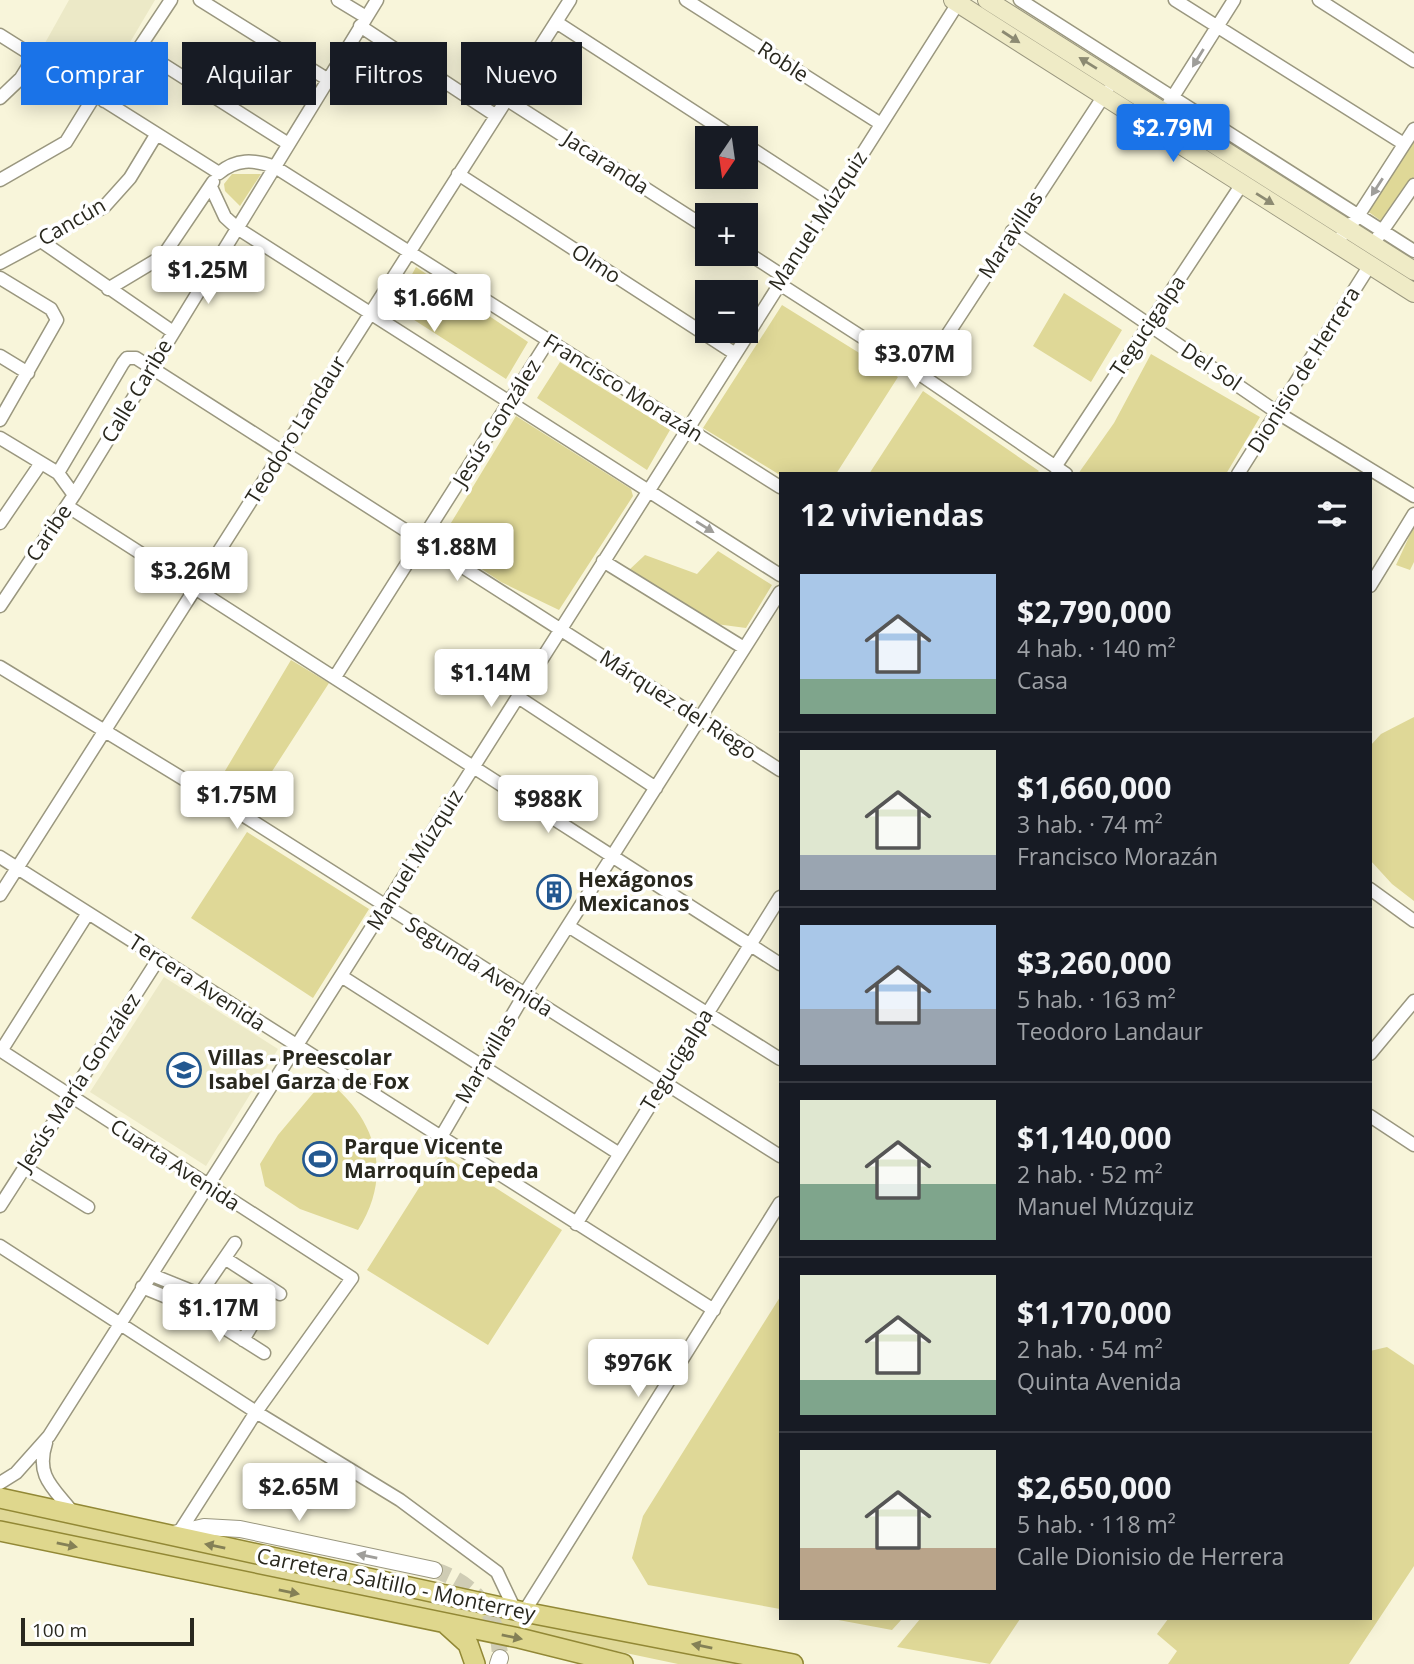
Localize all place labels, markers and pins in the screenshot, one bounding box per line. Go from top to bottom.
pin: $2.79M [1116,104,1230,164]
pin: $1.25M [151,246,265,306]
pin: $1.66M [377,274,491,334]
pin: $3.07M [858,330,972,390]
pin: $1.88M [400,524,514,583]
pin: $3.26M [134,548,248,607]
pin: $1.14M [434,650,548,709]
pin: $1.75M [180,772,294,831]
pin: $988K [499,776,597,835]
place label: Hexágonos Mexicanos [578,865,693,917]
building icon: Hexágonos Mexicanos [535,873,573,911]
place label: Villas - Preescolar Isabel Garza de Fox [208,1043,410,1095]
school or university icon: Villas - Preescolar Isabel Garza de Fox [165,1051,203,1089]
place label: Parque Vicente Marroquín Cepeda [344,1132,539,1184]
sports icon: Parque Vicente Marroquín Cepeda [301,1140,339,1178]
pin: $1.17M [162,1284,276,1344]
pin: $976K [589,1340,687,1399]
pin: $2.65M [242,1464,356,1523]

